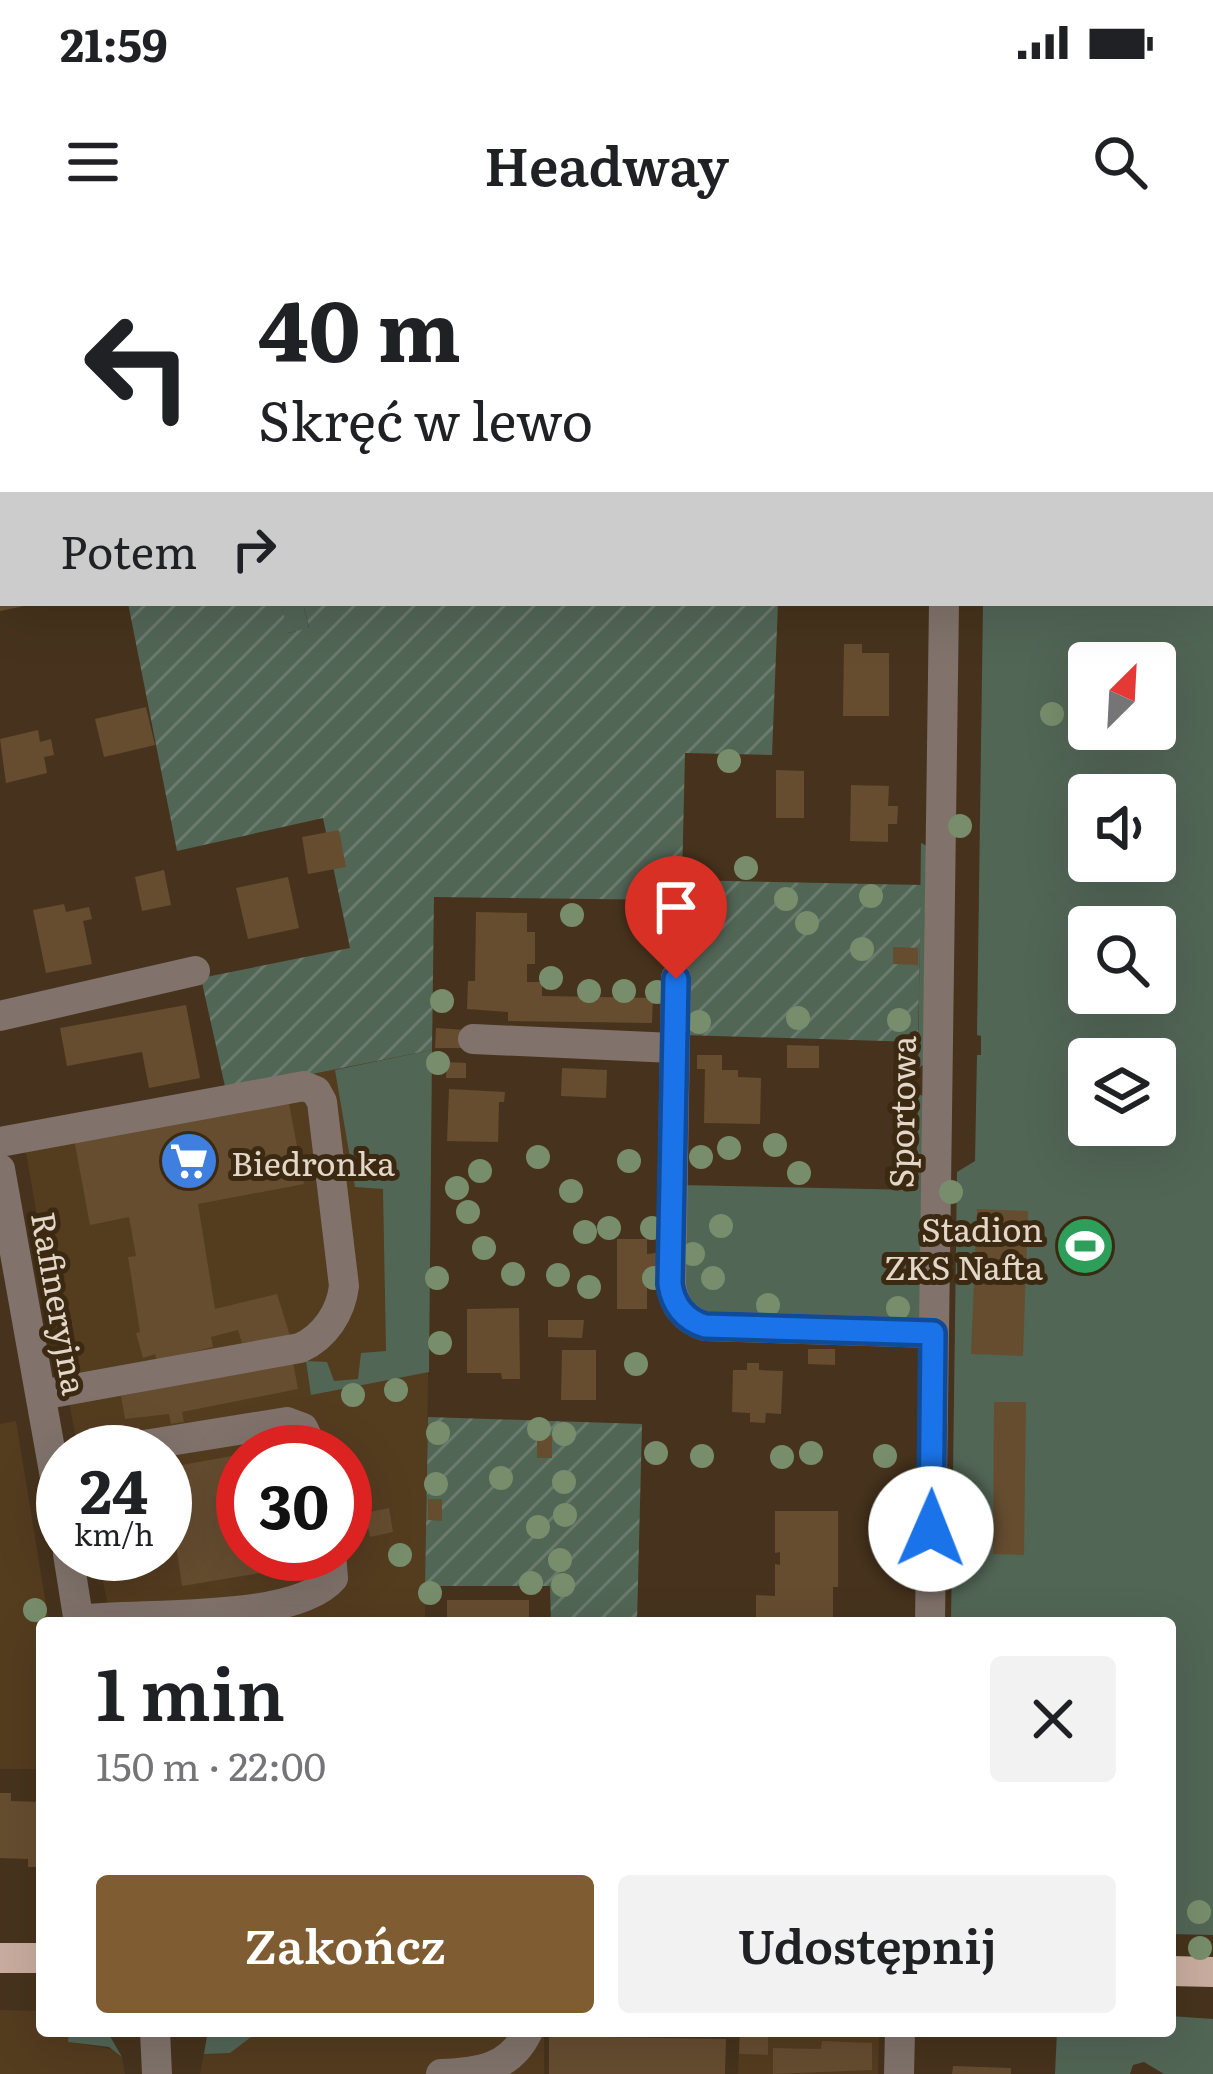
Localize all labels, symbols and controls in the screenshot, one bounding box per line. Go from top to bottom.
text: 21:59 [60,9,168,76]
text: Headway [484,122,729,203]
icon: menu [60,129,126,195]
icon: search [1087,129,1153,195]
text: 40 m [258,263,461,388]
icon: left [60,288,216,444]
text: Skręć w lewo [258,377,593,458]
text: Potem [60,516,197,583]
icon: right [221,516,287,582]
north arrow [1068,642,1176,750]
map controls [1068,642,1176,1146]
button: sound [1068,774,1176,882]
pin [625,856,727,979]
icon: arrive [643,874,709,940]
button: search [1068,906,1176,1014]
street label: Sportowa [874,1035,926,1189]
button: layers [1068,1038,1176,1146]
supermarket icon: Biedronka [158,1130,220,1192]
place label: Biedronka [231,1137,395,1186]
place label: Stadion ZKS Nafta [884,1203,1043,1290]
street label: Rafineryjna [21,1208,101,1399]
sports icon: Stadion ZKS Nafta [1054,1215,1116,1277]
speed limit sign: 30 [216,1425,372,1581]
text: 24 [80,1443,148,1532]
position arrow [868,1466,994,1592]
text: km/h [74,1511,154,1555]
text: 1 min [96,1636,285,1743]
button: close [990,1656,1116,1782]
text: 150 m · 22:00 [96,1735,326,1793]
button: Zakończ [96,1875,594,2013]
button: Udostępnij [618,1875,1116,2013]

